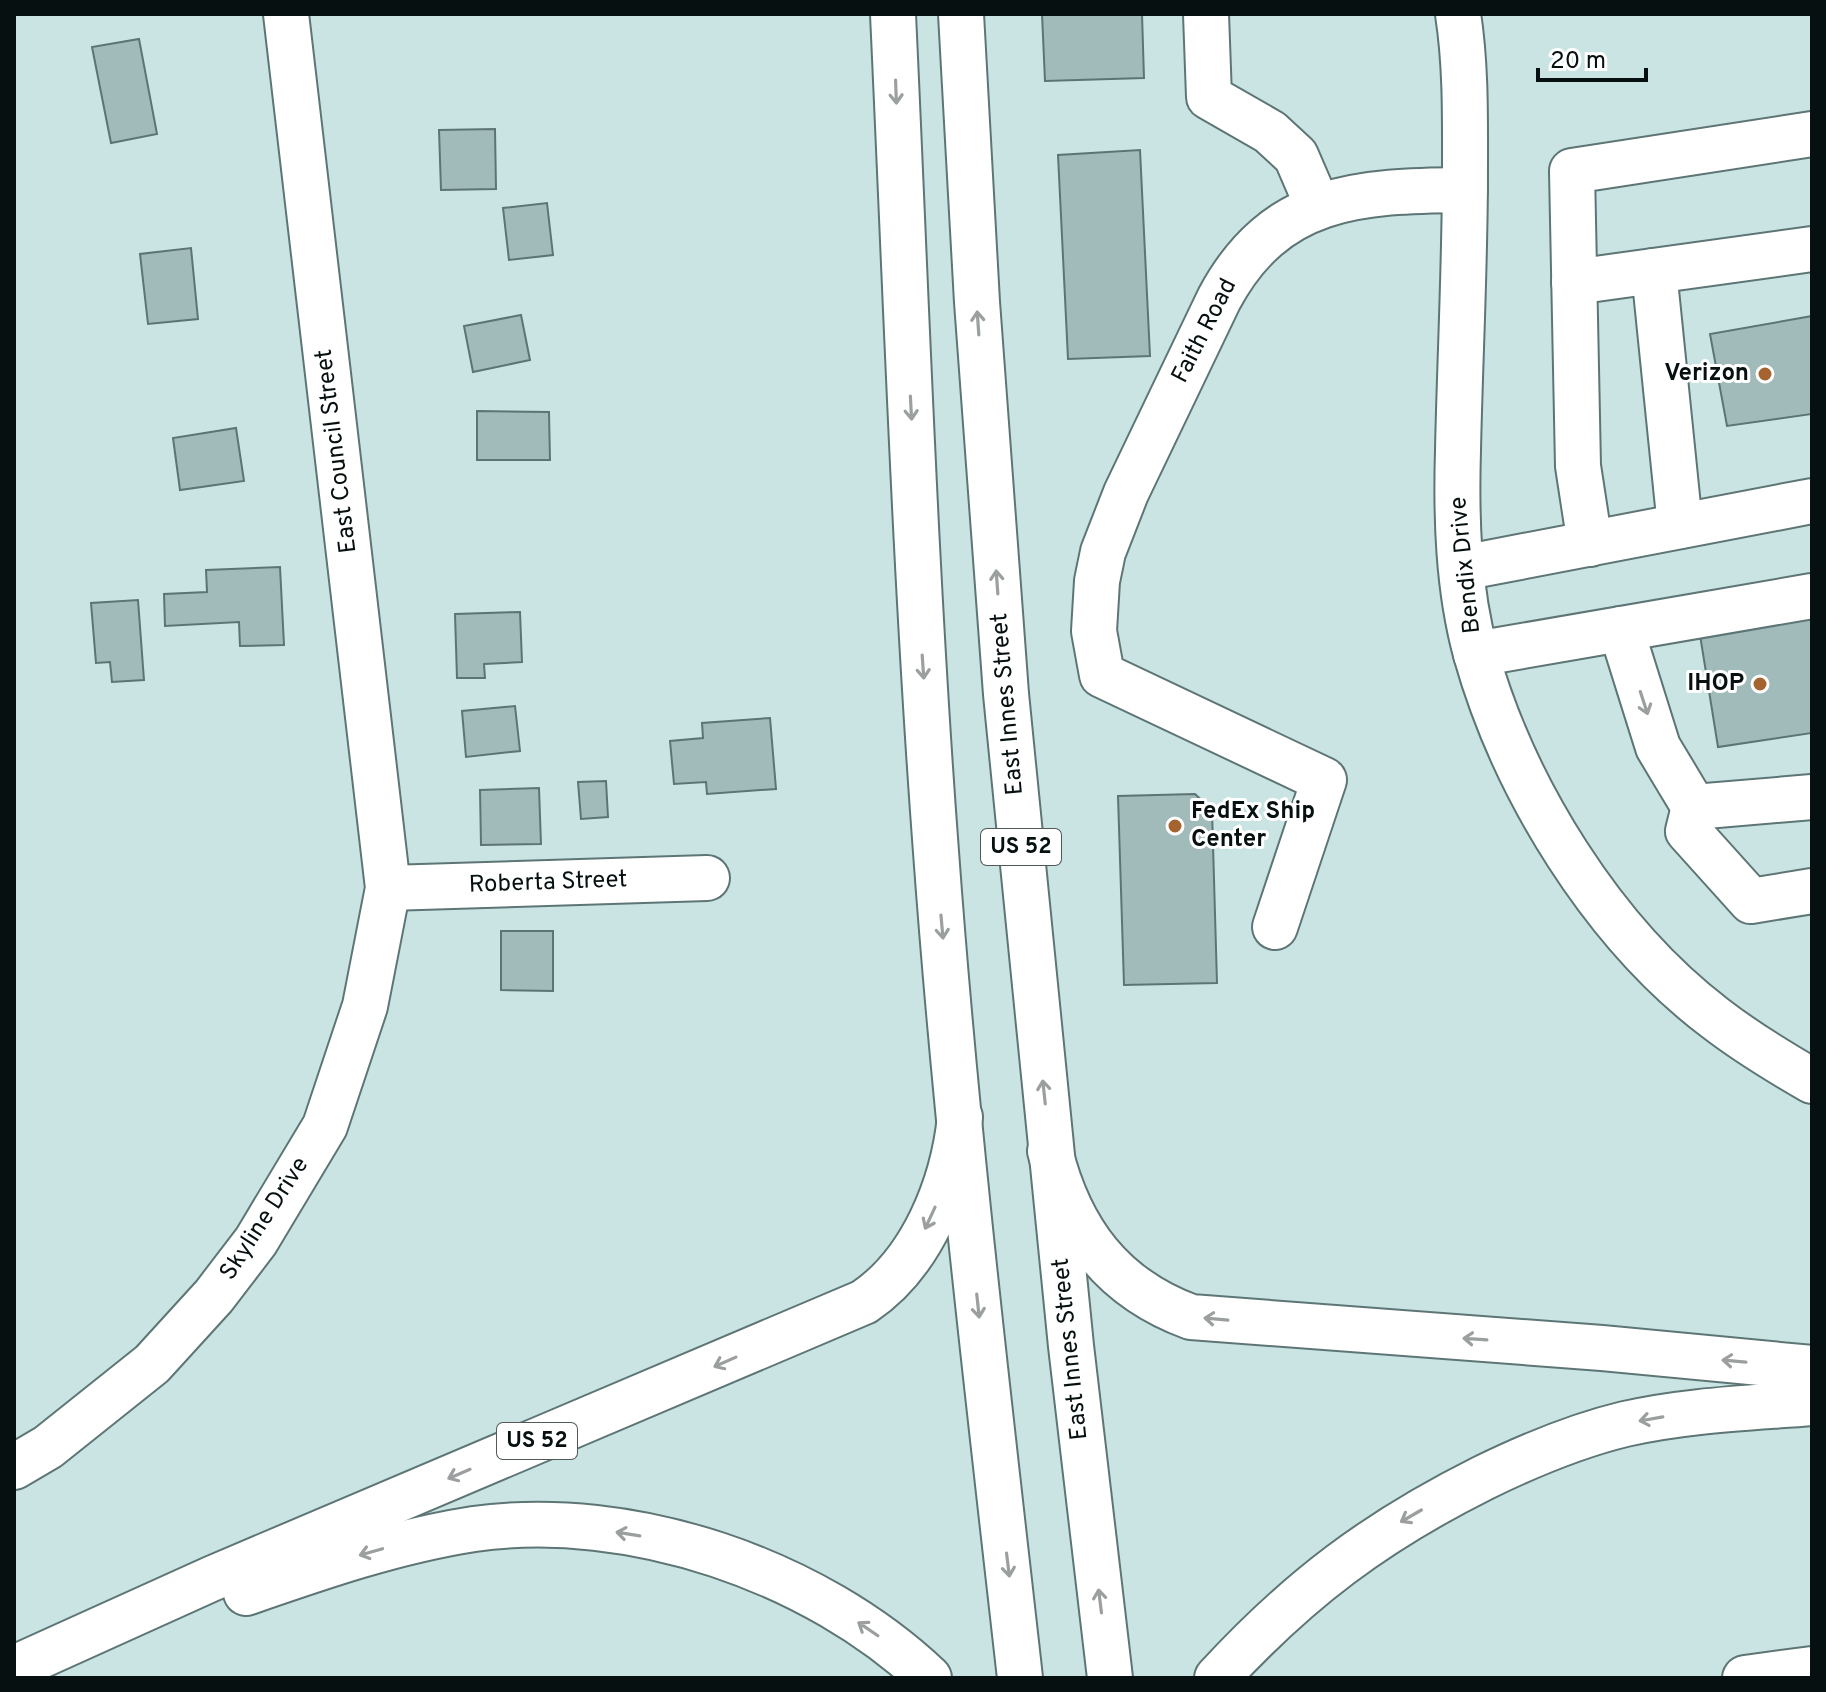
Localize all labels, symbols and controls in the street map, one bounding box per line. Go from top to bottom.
scale bar [1538,32,1646,82]
text: 20 m [1550,47,1606,77]
one-way arrow [889,78,904,105]
street label: Faith Road [1166,274,1244,388]
one-way arrow [970,310,985,337]
street label: East Council Street [310,347,364,555]
place label: Verizon [1664,359,1749,389]
marker: Verizon [1756,365,1774,383]
one-way arrow [903,394,918,421]
street label: Bendix Drive [1444,495,1488,635]
one-way arrow [989,569,1004,596]
street label: East Innes Street [985,612,1031,796]
one-way arrow [916,653,931,680]
place label: IHOP [1687,669,1744,699]
marker: IHOP [1751,675,1769,693]
one-way arrow [1638,691,1653,716]
place label: FedEx Ship Center [1191,797,1315,855]
marker: FedEx Ship Center [1166,817,1184,835]
road number: US 52 [981,829,1061,865]
street label: Roberta Street [468,865,628,901]
one-way arrow [935,913,950,940]
one-way arrow [1036,1079,1051,1106]
street label: Skyline Drive [214,1152,316,1286]
one-way arrow [922,1206,937,1230]
street label: East Innes Street [1047,1257,1095,1441]
one-way arrow [971,1292,986,1319]
one-way arrow [1203,1311,1230,1326]
one-way arrow [1462,1331,1489,1346]
one-way arrow [1721,1353,1748,1368]
one-way arrow [713,1355,738,1370]
one-way arrow [1639,1413,1664,1428]
road number: US 52 [497,1423,577,1459]
one-way arrow [448,1467,472,1482]
one-way arrow [1400,1508,1423,1524]
one-way arrow [616,1526,641,1541]
one-way arrow [359,1545,385,1560]
one-way arrow [1001,1551,1016,1577]
one-way arrow [1093,1588,1108,1615]
one-way arrow [858,1621,880,1637]

